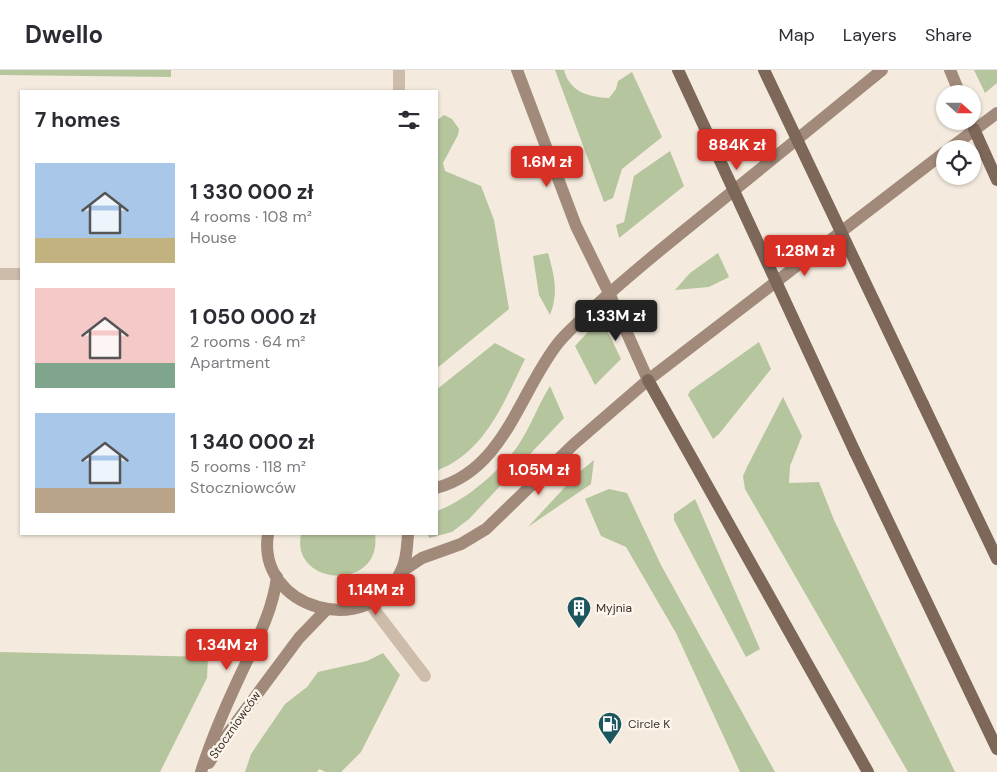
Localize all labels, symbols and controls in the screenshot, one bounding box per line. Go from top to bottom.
text: Dwello [25,19,103,50]
text: Map [779,23,815,47]
text: Layers [843,23,897,47]
text: Share [925,23,972,47]
north arrow [936,85,981,130]
map controls [936,85,981,185]
text: 7 homes [35,106,121,134]
icon: filters [395,106,423,134]
pin: 884K zł [691,128,783,171]
text: 884K zł [708,134,766,155]
button: locate [936,140,981,185]
pin: 1.6M zł [501,146,593,188]
text: 1.6M zł [522,151,572,172]
text: 1 330 000 zł [190,178,313,206]
icon: home [75,183,135,243]
text: 4 rooms · 108 m² [190,206,312,227]
text: House [190,227,237,248]
pin: 1.28M zł [753,234,857,277]
text: 1.28M zł [775,240,835,261]
pin: 1.33M zł [564,300,668,342]
text: 1 050 000 zł [190,303,316,331]
text: 1.33M zł [586,305,646,326]
icon: home [75,308,135,368]
text: 2 rooms · 64 m² [190,331,306,352]
text: Apartment [190,352,270,373]
text: 1 340 000 zł [190,428,314,456]
icon: home [75,433,135,493]
pin: 1.05M zł [487,454,591,496]
text: 5 rooms · 118 m² [190,456,306,477]
text: 1.05M zł [509,459,569,480]
text: Stoczniowców [190,477,296,498]
pin: 1.14M zł [324,574,428,616]
text: 1.14M zł [348,579,404,600]
building icon: Myjnia [566,595,592,629]
place label: Myjnia [596,600,632,616]
pin: 1.34M zł [175,628,279,671]
text: 1.34M zł [197,634,257,655]
street label: Stoczniowców [206,688,264,762]
fuel station icon: Circle K [597,711,623,745]
place label: Circle K [628,716,670,732]

